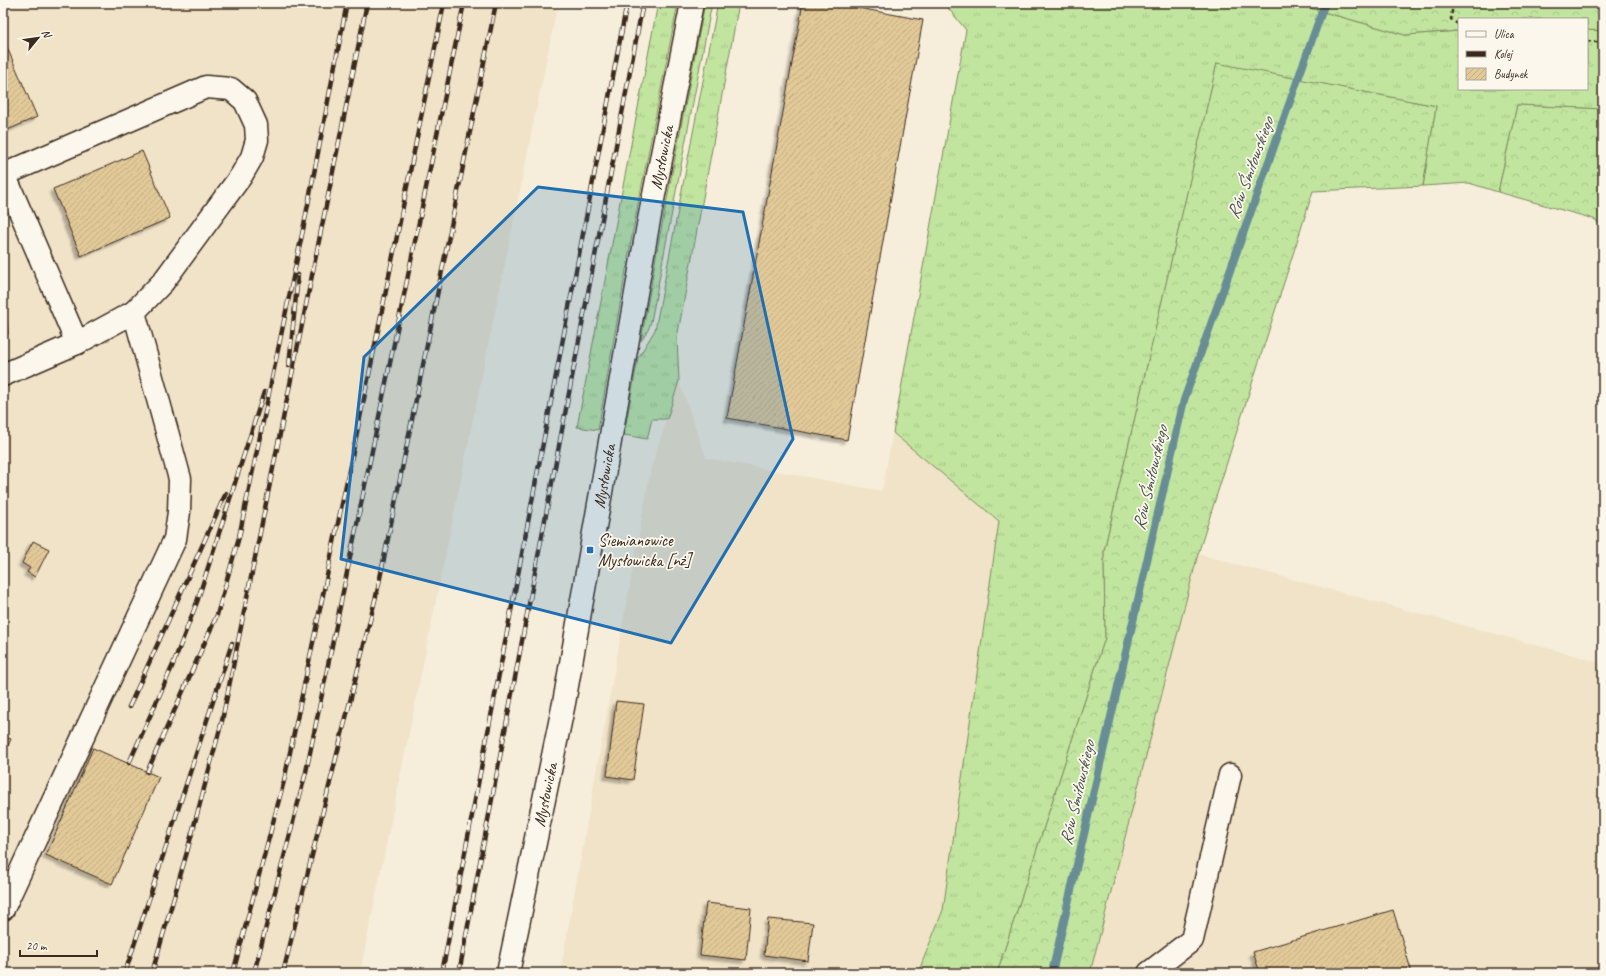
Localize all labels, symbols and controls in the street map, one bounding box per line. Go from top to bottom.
north arrow [18,18,58,58]
legend [1458,18,1588,90]
text: Ulica [1494,26,1515,42]
text: N [39,27,56,41]
text: Kolej [1494,46,1514,62]
text: Budynek [1494,66,1529,82]
water label: Rów Śmiłowskiego [1222,112,1279,222]
street label: Mysłowicka [645,122,678,191]
water label: Rów Śmiłowskiego [1127,421,1173,532]
street label: Mysłowicka [588,441,620,510]
place label: Siemianowice Mysłowicka [nż] [598,530,693,571]
marker: Siemianowice Mysłowicka [nż] [585,545,595,555]
water label: Rów Śmiłowskiego [1054,736,1100,847]
street label: Mysłowicka [528,759,562,829]
scale bar [20,932,97,958]
text: 20 m [26,938,48,954]

